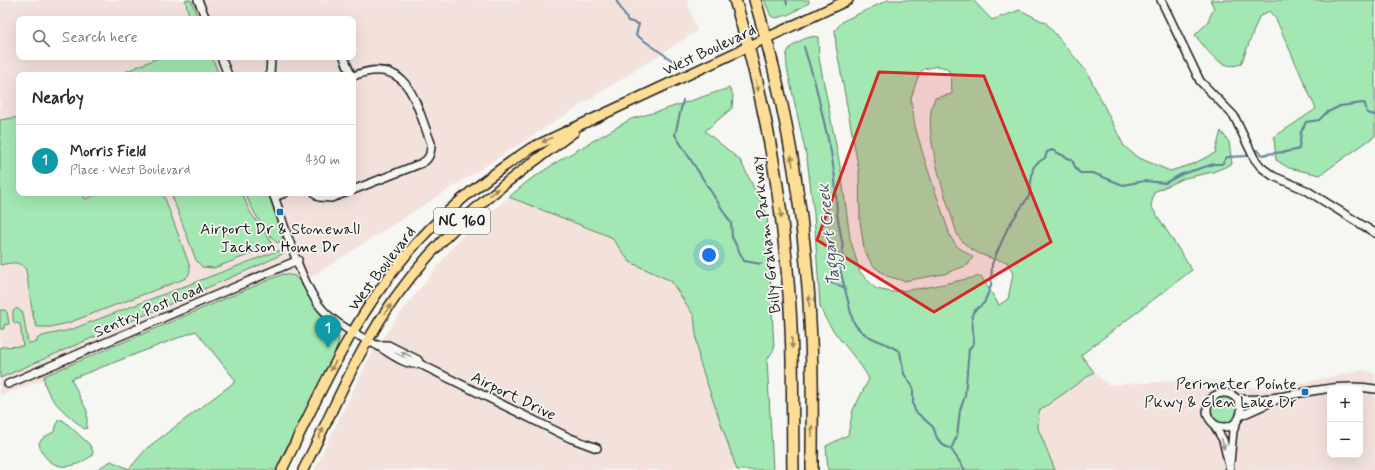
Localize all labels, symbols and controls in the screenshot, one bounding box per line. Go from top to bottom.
search box [16,16,356,60]
street label: West Boulevard [660,20,760,81]
icon: search [30,27,52,49]
text: Search here [62,28,138,48]
one-way arrow [754,80,760,92]
text: Nearby [32,87,84,109]
one-way arrow [541,137,553,143]
text: Morris Field [70,142,146,162]
text: 1 [42,152,48,169]
text: 430 m [305,152,340,169]
street label: Billy Graham Parkway [746,155,787,315]
one-way arrow [789,155,795,168]
text: Place · West Boulevard [70,162,190,179]
water label: Taggart Creek [813,181,847,287]
one-way arrow [489,188,499,197]
marker: Airport Dr & Stonewall Jackson Home Dr [275,207,285,217]
one-way arrow [778,207,784,219]
road number: NC 160 [434,208,490,234]
place label: Airport Dr & Stonewall Jackson Home Dr [200,219,360,258]
street label: West Boulevard [344,222,421,315]
your location [699,245,719,265]
street label: Sentry Post Road [91,278,207,343]
one-way arrow [806,295,813,307]
one-way arrow [384,304,392,314]
pin: 1 [315,315,341,348]
one-way arrow [789,337,795,350]
one-way arrow [400,351,411,357]
one-way arrow [330,361,337,372]
street label: Airport Drive [467,367,559,426]
place label: Perimeter Pointe Pkwy & Glen Lake Dr [1144,374,1297,413]
map controls [1327,386,1363,458]
button: + [1327,386,1363,422]
marker: Perimeter Pointe Pkwy & Glen Lake Dr [1300,387,1310,397]
button: − [1327,422,1363,458]
one-way arrow [809,424,815,437]
one-way arrow [318,428,324,439]
one-way arrow [1221,438,1227,450]

